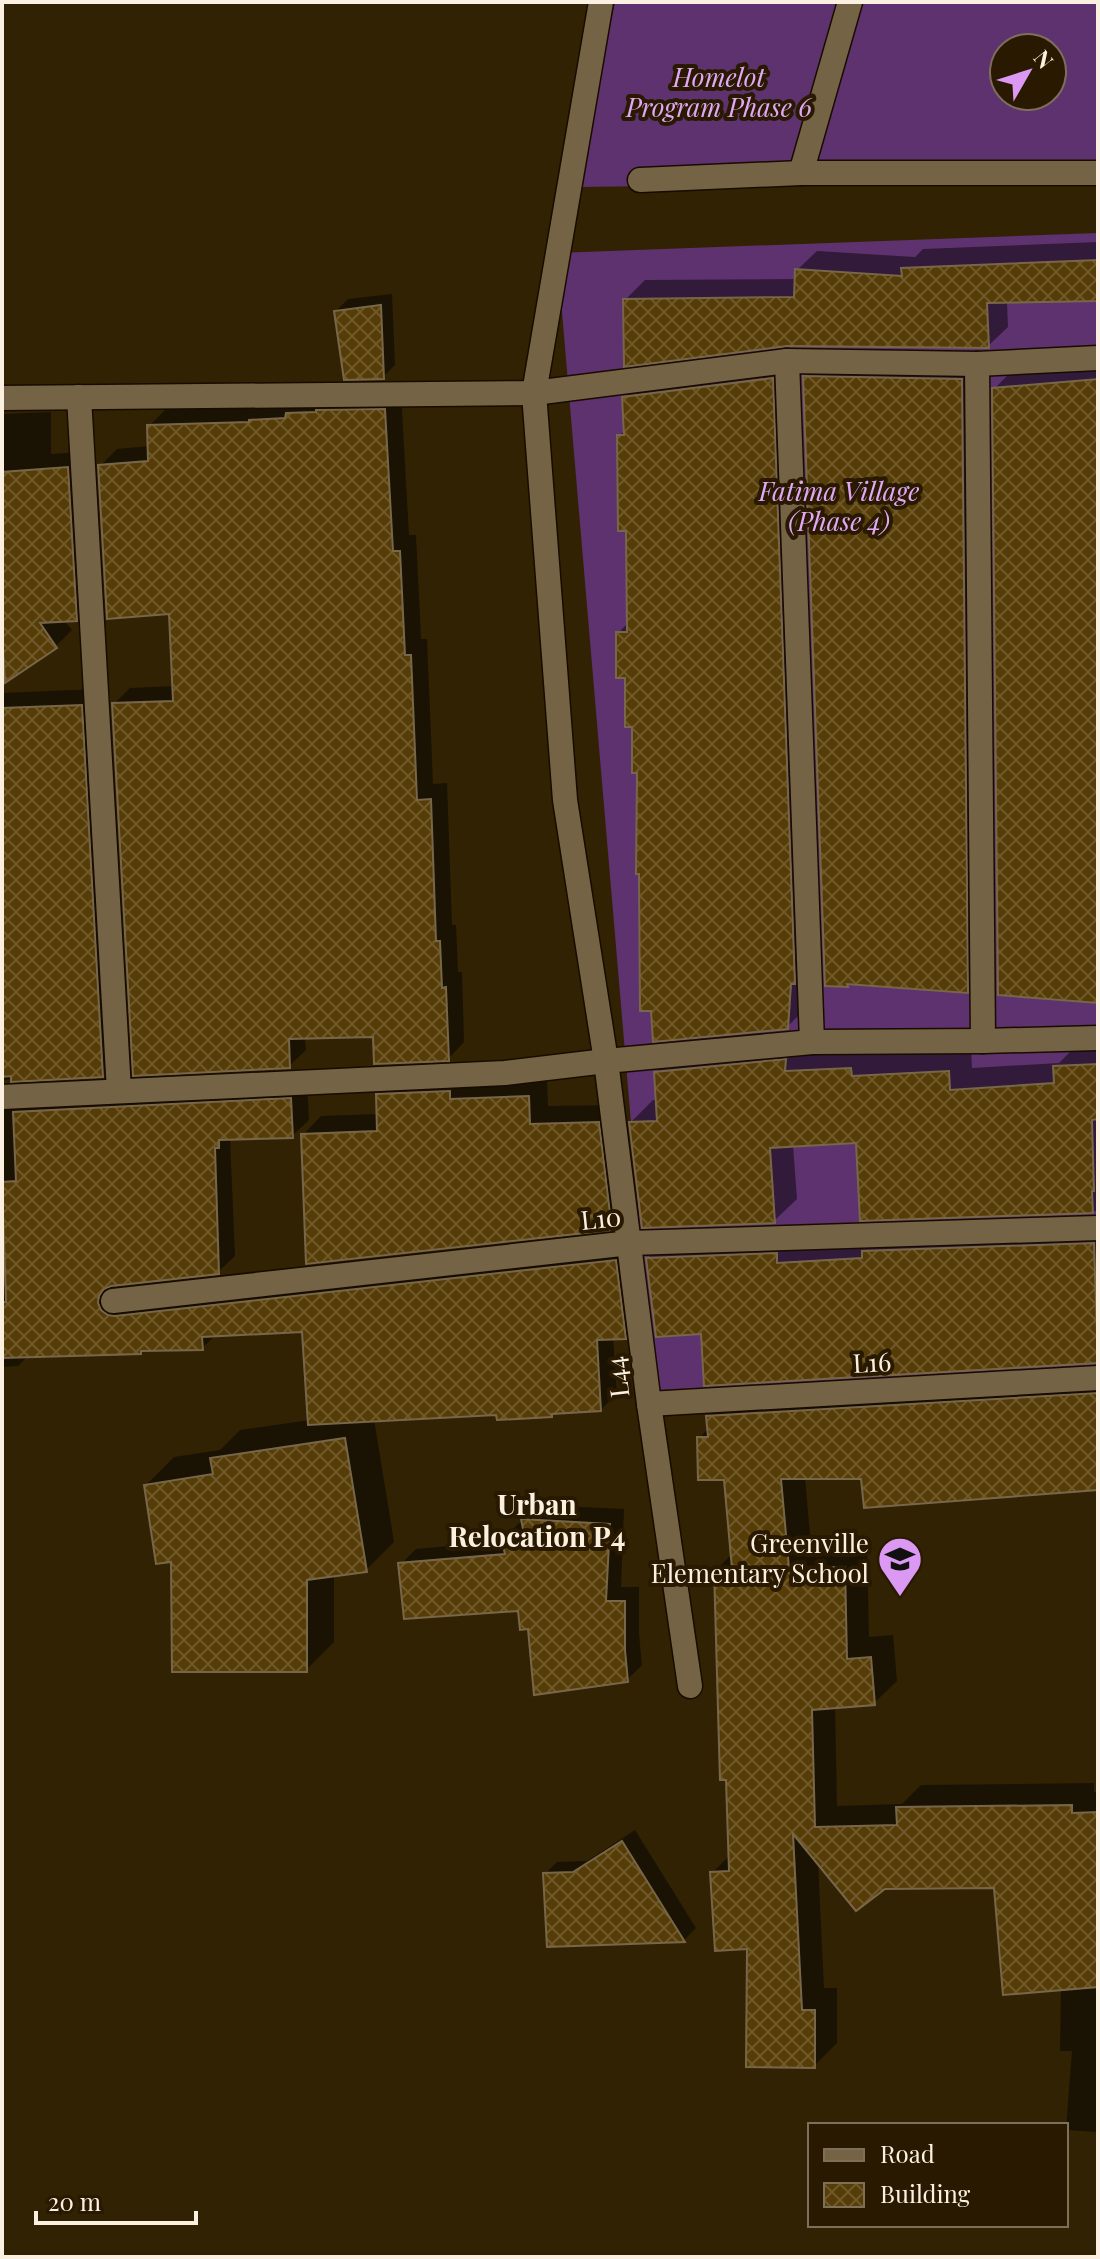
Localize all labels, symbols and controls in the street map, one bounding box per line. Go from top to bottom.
north arrow [988,32,1068,112]
text: N [1028,43,1061,74]
park label: Homelot Program Phase 6 [625,59,812,124]
park label: Fatima Village (Phase 4) [758,473,919,538]
street label: L10 [579,1198,623,1237]
street label: L16 [852,1343,892,1380]
street label: L44 [597,1355,636,1400]
district label: Urban Relocation P4 [448,1485,626,1554]
place label: Greenville Elementary School [651,1525,869,1590]
school or university icon: Greenville Elementary School [876,1535,924,1598]
legend [808,2123,1068,2227]
text: Road [880,2137,935,2169]
scale bar [36,2175,196,2225]
text: Building [880,2177,971,2209]
text: 20 m [48,2185,101,2217]

